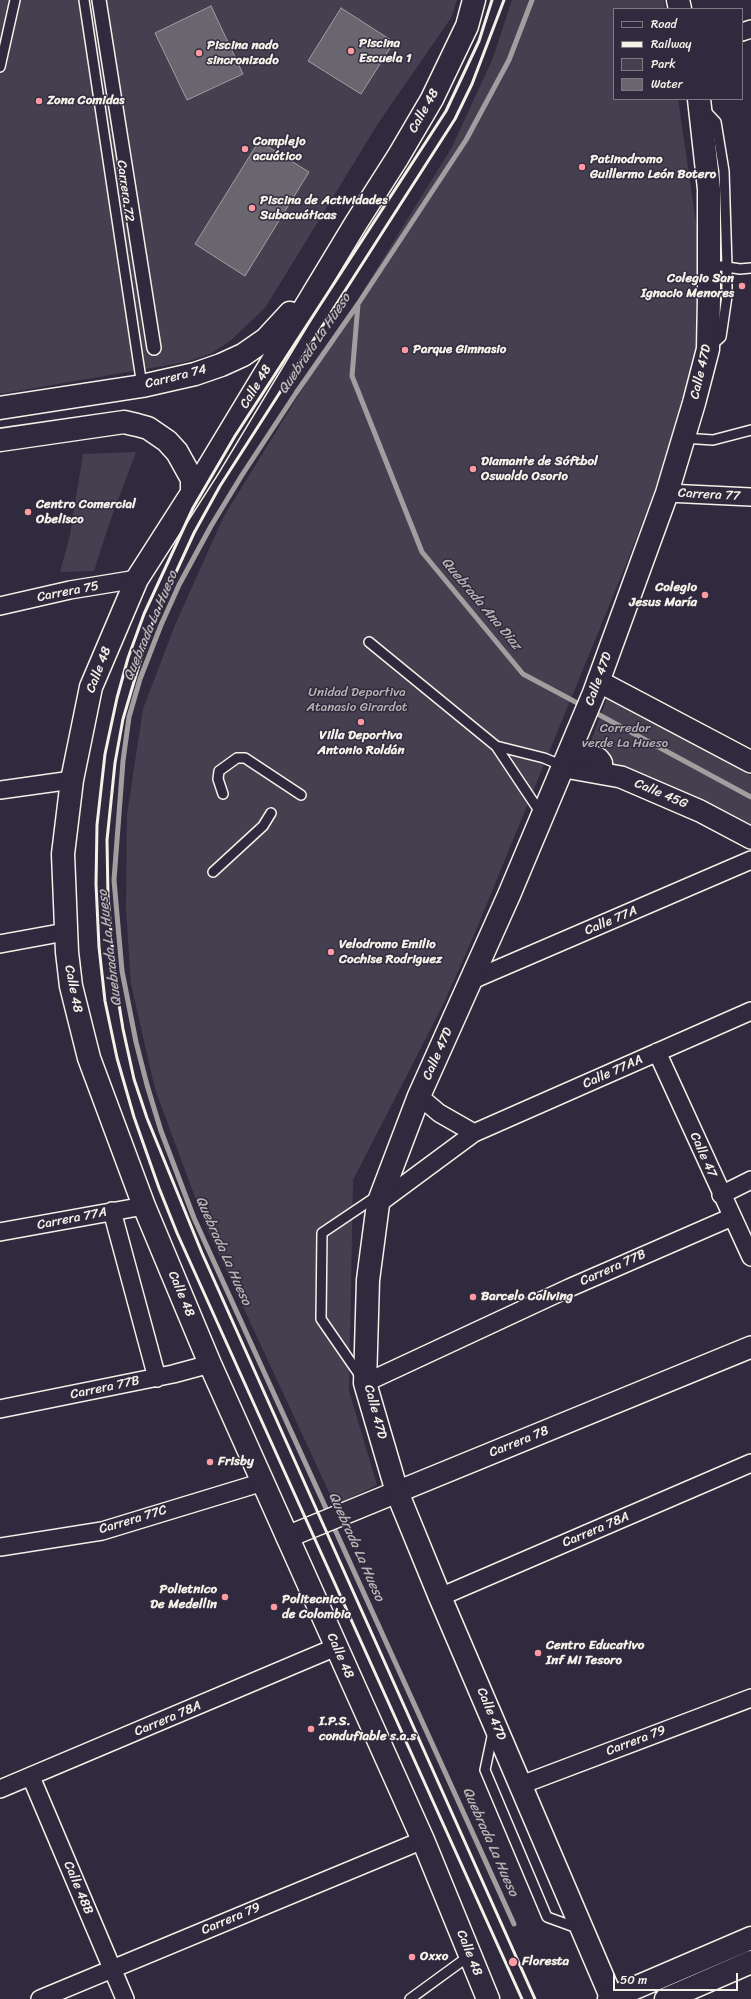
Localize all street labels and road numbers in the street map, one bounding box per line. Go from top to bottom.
street label: Calle 48 [406,86,442,136]
street label: Carrera 72 [113,159,137,223]
street label: Calle 47D [687,343,715,401]
street label: Carrera 74 [144,362,208,392]
street label: Calle 48 [237,362,275,412]
street label: Carrera 77 [678,486,740,504]
street label: Carrera 75 [36,578,100,606]
street label: Calle 48 [83,645,115,695]
street label: Calle 47D [582,650,616,708]
street label: Calle 45G [632,776,690,812]
street label: Calle 77A [582,903,640,939]
street label: Calle 48 [61,964,85,1014]
street label: Calle 47D [420,1026,456,1082]
street label: Calle 77AA [581,1052,645,1092]
street label: Calle 47 [686,1130,720,1180]
street label: Carrera 77A [36,1205,108,1233]
street label: Carrera 77B [578,1247,648,1289]
street label: Calle 48 [164,1269,198,1319]
street label: Carrera 77B [69,1373,141,1403]
street label: Calle 47D [360,1383,390,1441]
street label: Carrera 78 [487,1423,551,1461]
street label: Carrera 77C [97,1502,169,1538]
street label: Carrera 78A [560,1509,632,1551]
street label: Calle 48 [323,1631,357,1681]
street label: Calle 47D [473,1685,509,1743]
street label: Carrera 78A [132,1698,204,1740]
street label: Carrera 79 [604,1722,668,1760]
street label: Calle 48B [60,1859,96,1917]
street label: Carrera 79 [199,1900,263,1938]
street label: Calle 48 [453,1928,485,1978]

